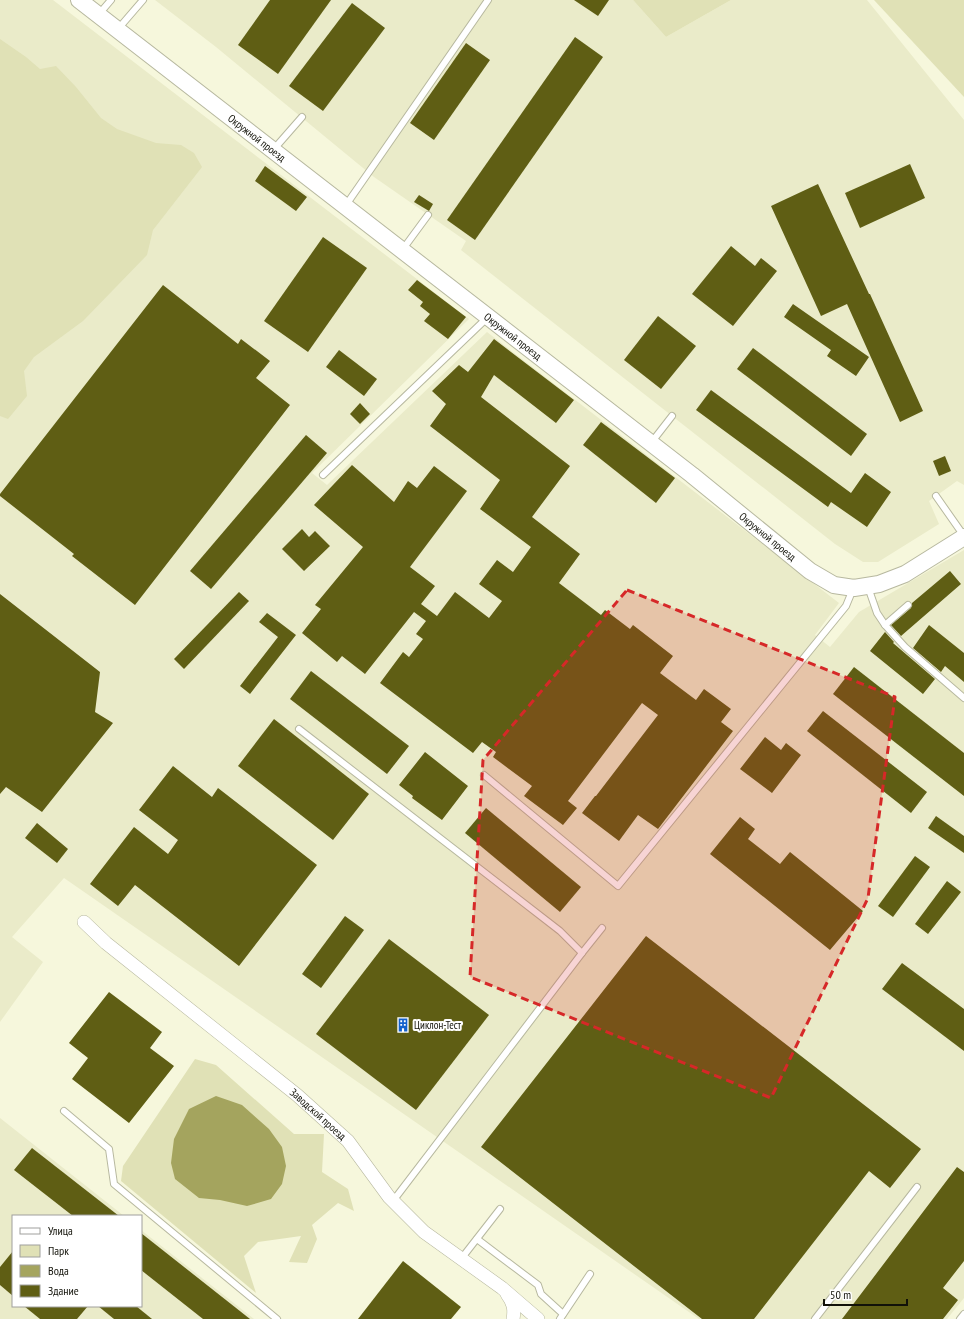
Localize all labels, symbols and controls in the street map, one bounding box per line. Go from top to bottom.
street label: Окружной проезд [225,111,289,165]
street label: Окружной проезд [481,309,545,363]
street label: Окружной проезд [736,509,799,564]
building icon: Циклон-Тест [395,1017,411,1033]
place label: Циклон-Тест [414,1018,461,1032]
street label: Заводской проезд [287,1085,349,1143]
legend [12,1215,142,1307]
text: Улица [48,1223,73,1238]
text: Парк [48,1243,69,1258]
text: Вода [48,1263,69,1278]
scale bar [824,1281,907,1307]
text: Здание [48,1283,79,1298]
text: 50 m [830,1287,851,1302]

